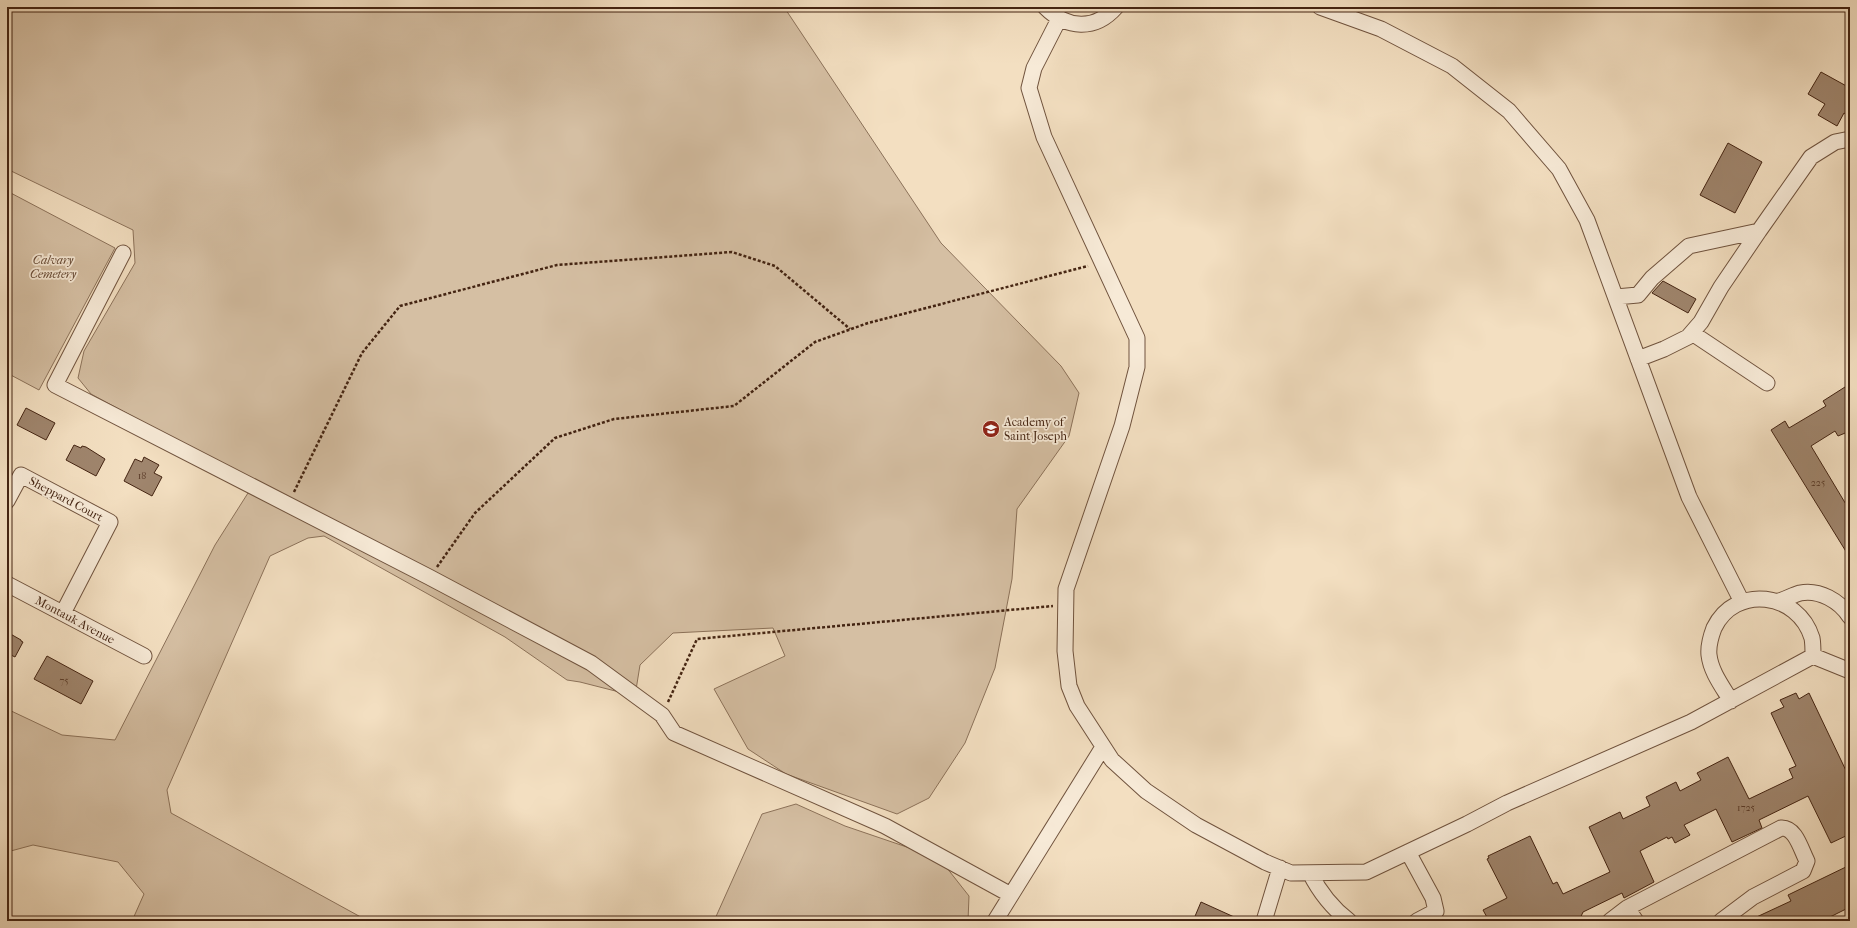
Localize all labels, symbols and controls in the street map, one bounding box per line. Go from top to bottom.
park label: Calvary Cemetery [30,253,77,281]
place label: Academy of Saint Joseph [1003,415,1067,443]
school or university icon: Academy of Saint Joseph [981,419,1001,439]
house number: 18 [138,470,146,482]
street label: Sheppard Court [27,474,106,525]
house number: 225 [1811,477,1825,489]
street label: Montauk Avenue [33,593,117,647]
house number: 75 [59,675,69,687]
house number: 1725 [1737,802,1755,814]

